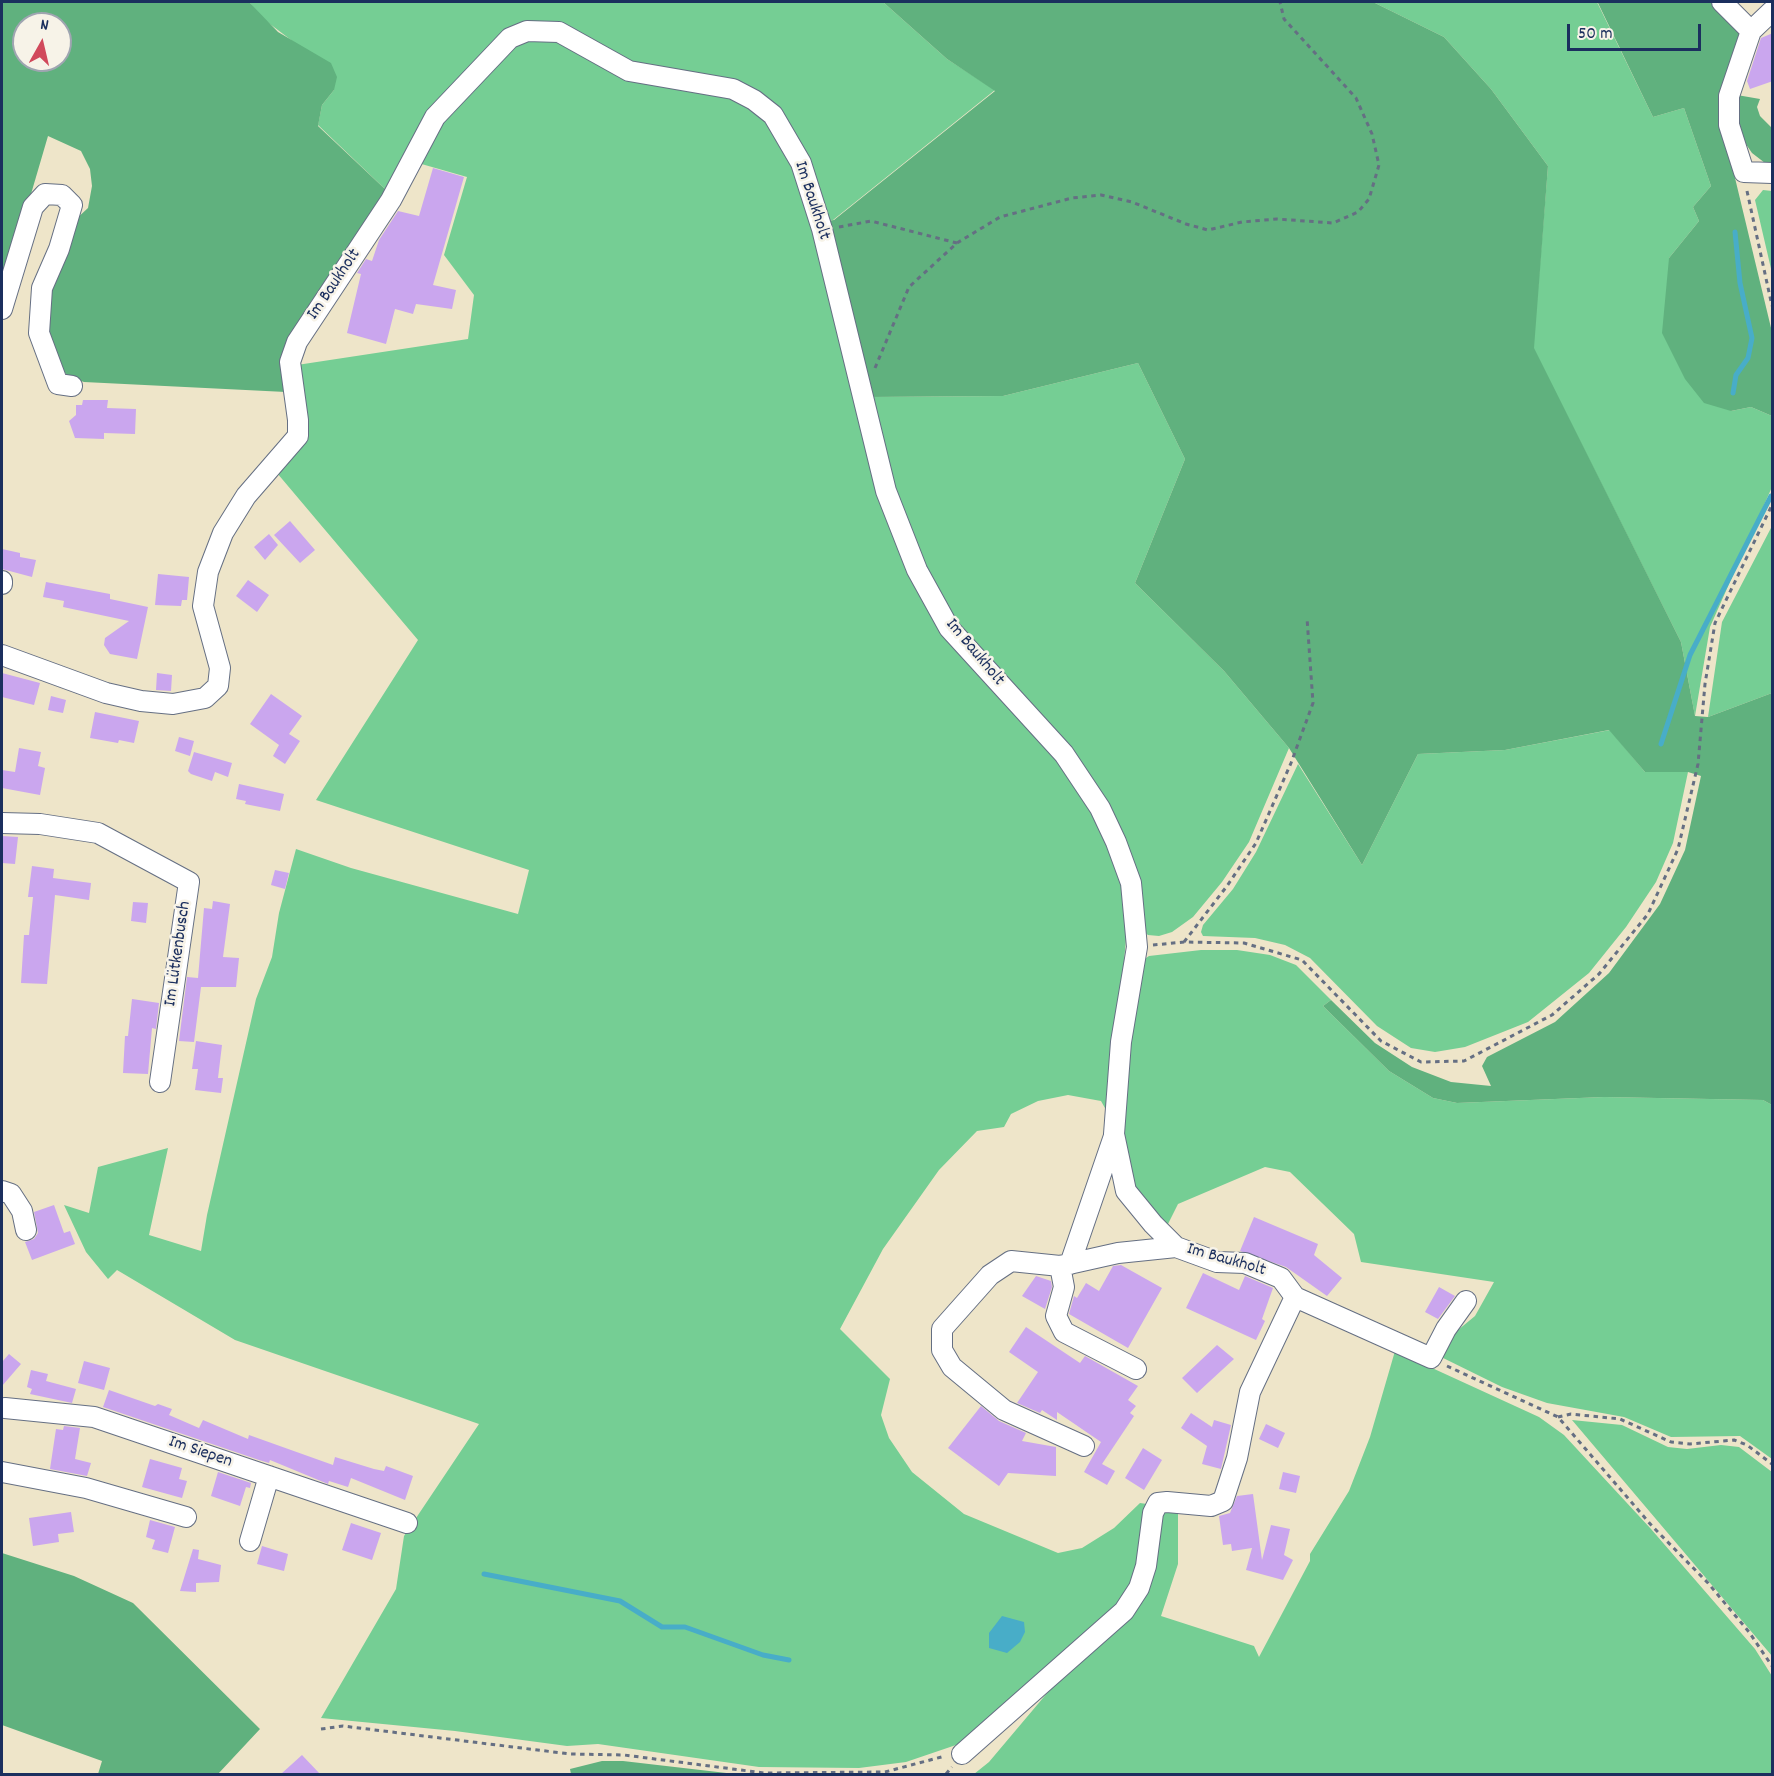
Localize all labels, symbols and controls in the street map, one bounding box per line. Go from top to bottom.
north arrow [12,12,72,72]
scale bar [1570,12,1704,50]
text: N [39,14,50,38]
text: 50 m [1578,22,1613,47]
street label: Im Baukholt [788,159,834,243]
street label: Im Baukholt [303,245,367,325]
street label: Im Baukholt [940,615,1008,691]
street label: Im Lütkenbusch [161,900,197,1008]
street label: Im Baukholt [1184,1239,1268,1283]
street label: Im Siepen [165,1432,235,1474]

